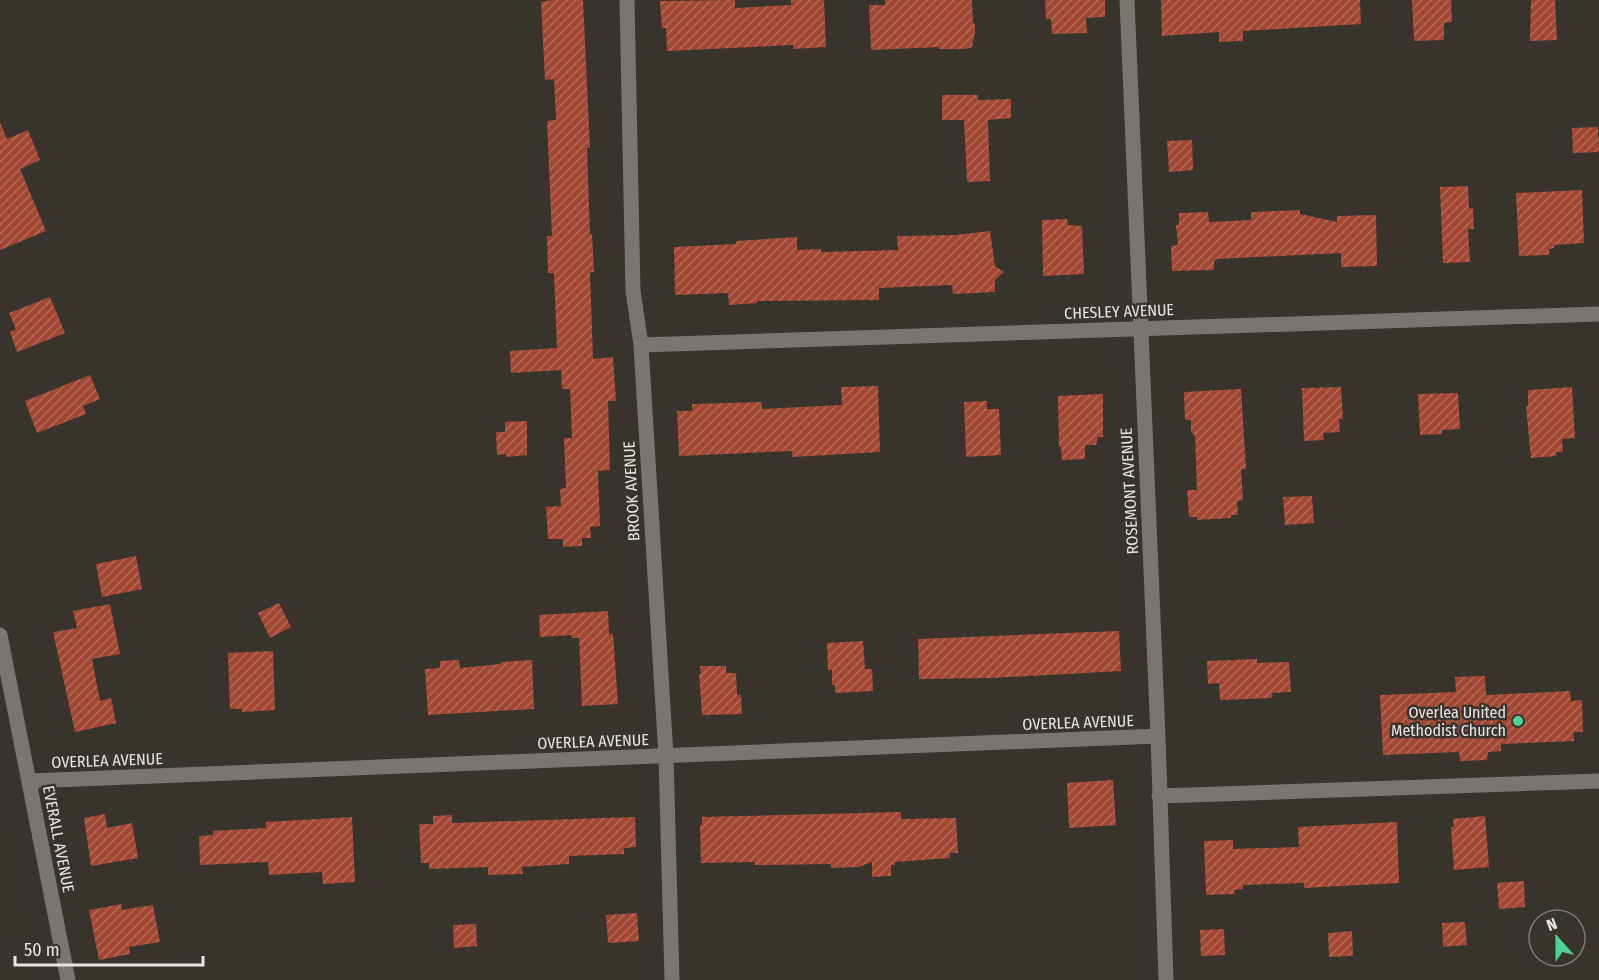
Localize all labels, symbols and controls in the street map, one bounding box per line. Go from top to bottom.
street label: CHESLEY AVENUE [1064,300,1174,323]
street label: ROSEMONT AVENUE [1117,427,1142,555]
street label: BROOK AVENUE [619,440,644,541]
place label: Overlea United Methodist Church [1391,703,1506,740]
street label: OVERLEA AVENUE [1022,711,1134,734]
marker: Overlea United Methodist Church [1511,714,1525,728]
street label: OVERLEA AVENUE [537,730,649,753]
street label: OVERLEA AVENUE [51,749,163,772]
street label: EVERALL AVENUE [39,784,78,894]
north arrow [1527,908,1587,968]
text: N [1544,914,1560,935]
scale bar [15,929,202,967]
text: 50 m [24,939,60,961]

